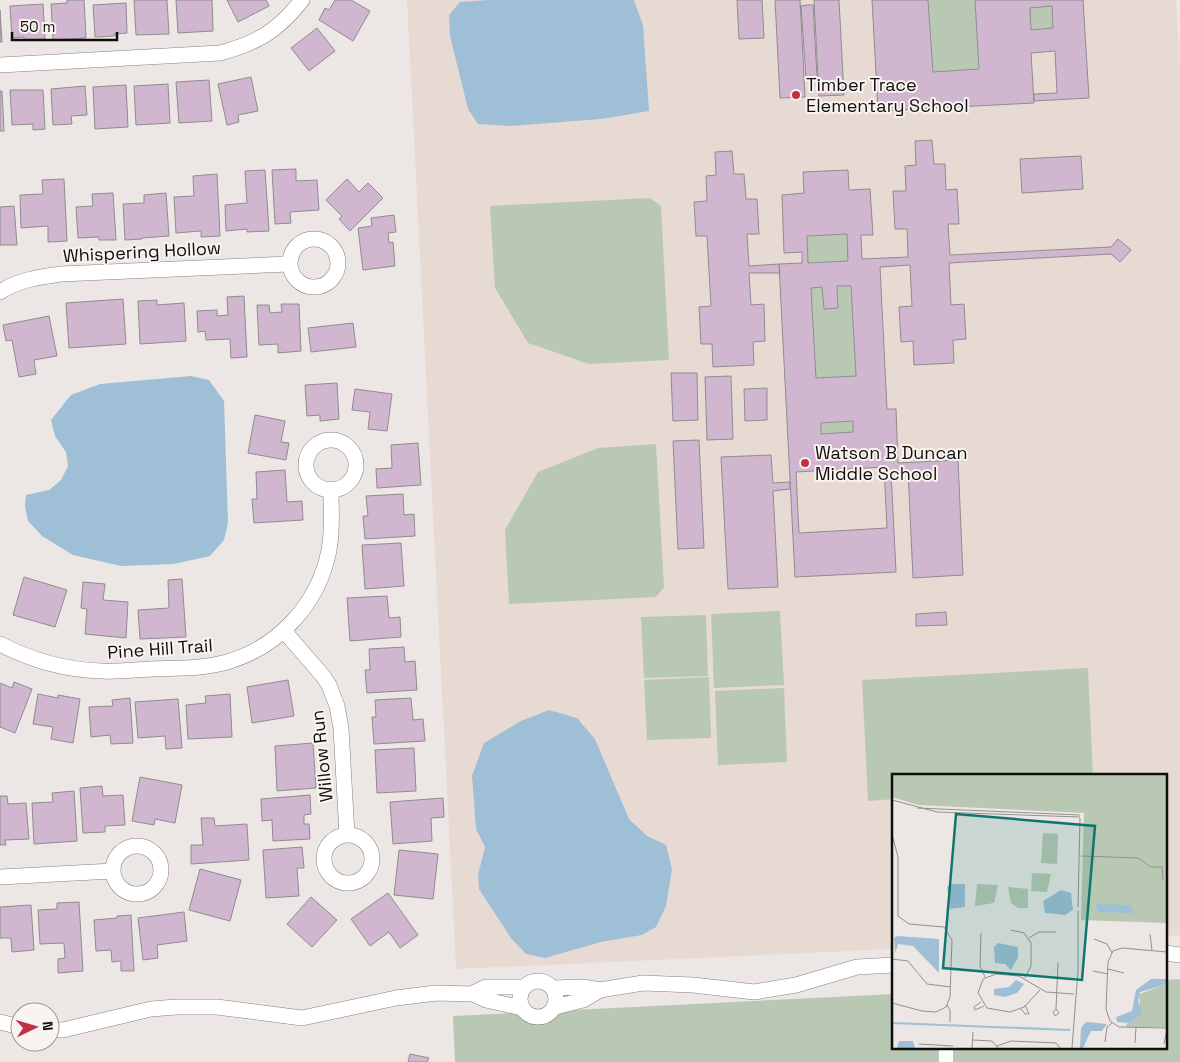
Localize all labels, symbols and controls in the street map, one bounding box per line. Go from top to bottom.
scale bar [12,10,118,42]
text: 50 m [20,17,55,36]
place label: Timber Trace Elementary School [806,73,969,117]
marker: Timber Trace Elementary School [790,89,802,101]
street label: Whispering Hollow [62,236,222,267]
place label: Watson B Duncan Middle School [815,441,968,485]
marker: Watson B Duncan Middle School [799,457,811,469]
street label: Pine Hill Trail [106,633,213,664]
street label: Willow Run [305,709,338,803]
inset map [892,774,1168,1050]
north arrow [10,1002,60,1052]
text: N [39,1020,57,1031]

